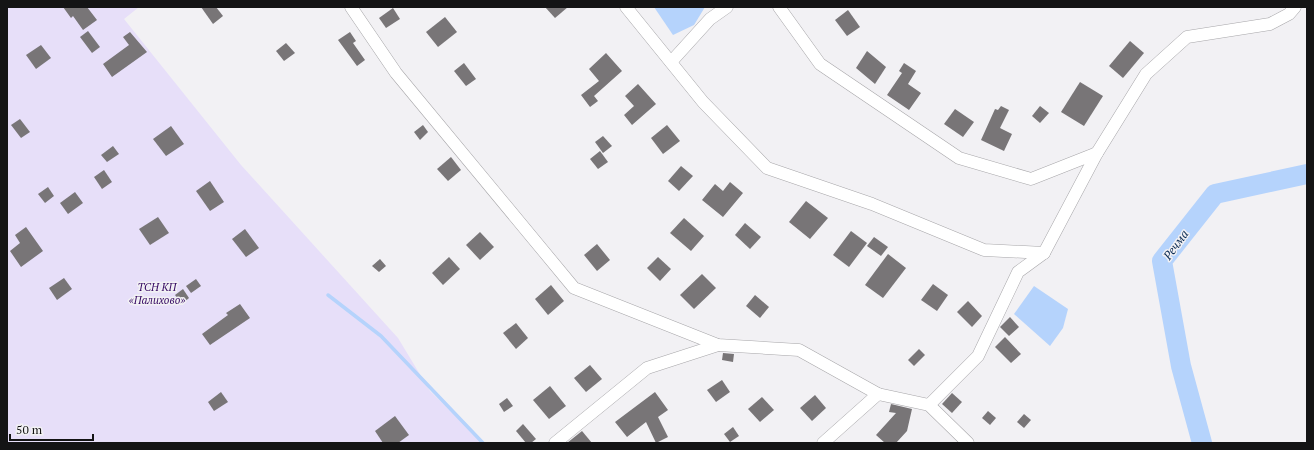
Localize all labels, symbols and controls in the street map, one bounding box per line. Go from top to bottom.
water label: Речма [1159,227,1191,263]
park label: ТСН КП «Палихово» [129,280,185,307]
scale bar [10,416,93,442]
text: 50 m [16,422,43,437]

